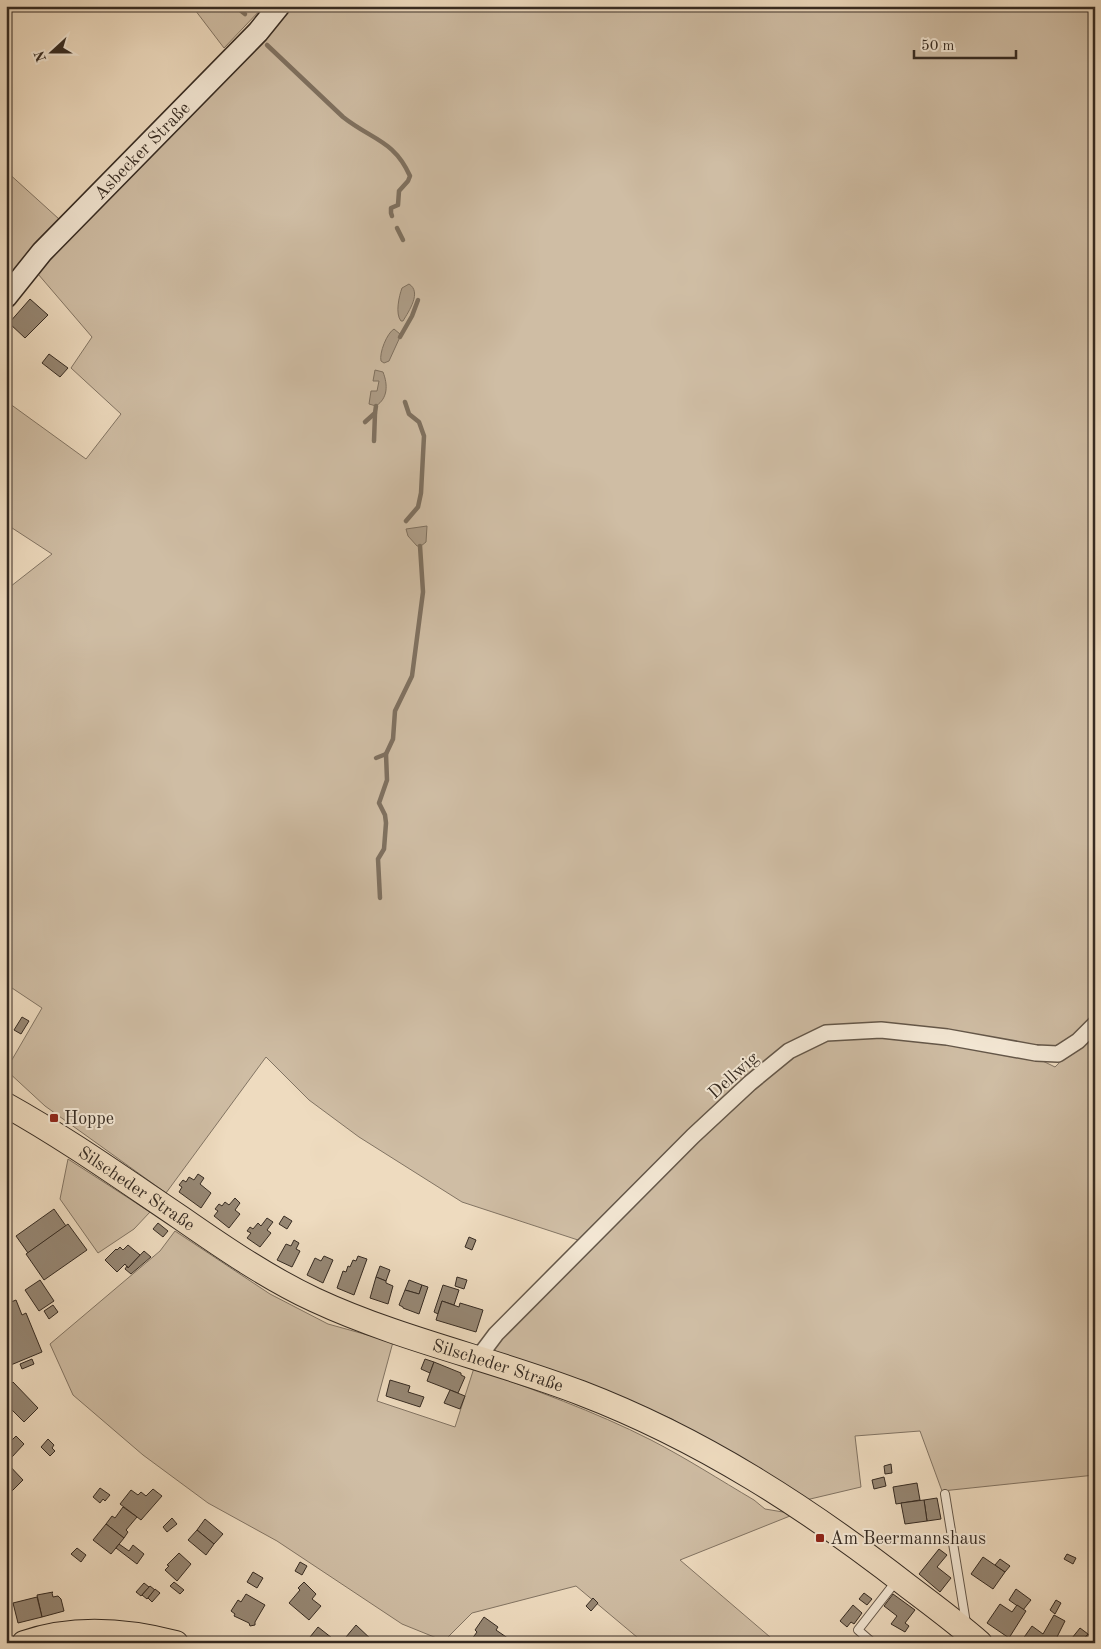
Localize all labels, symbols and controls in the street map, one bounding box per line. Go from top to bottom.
north arrow [28,28,78,78]
scale bar [914,28,1016,60]
text: 50 m [921,39,955,54]
text: N [32,49,49,64]
street label: Asbecker Straße [91,99,194,203]
street label: Dellwig [705,1049,762,1103]
place label: Hoppe [64,1110,114,1128]
marker: Hoppe [48,1112,60,1124]
street label: Silscheder Straße [75,1143,198,1235]
street label: Silscheder Straße [430,1337,565,1396]
place label: Am Beermannshaus [830,1530,986,1548]
marker: Am Beermannshaus [814,1532,826,1544]

